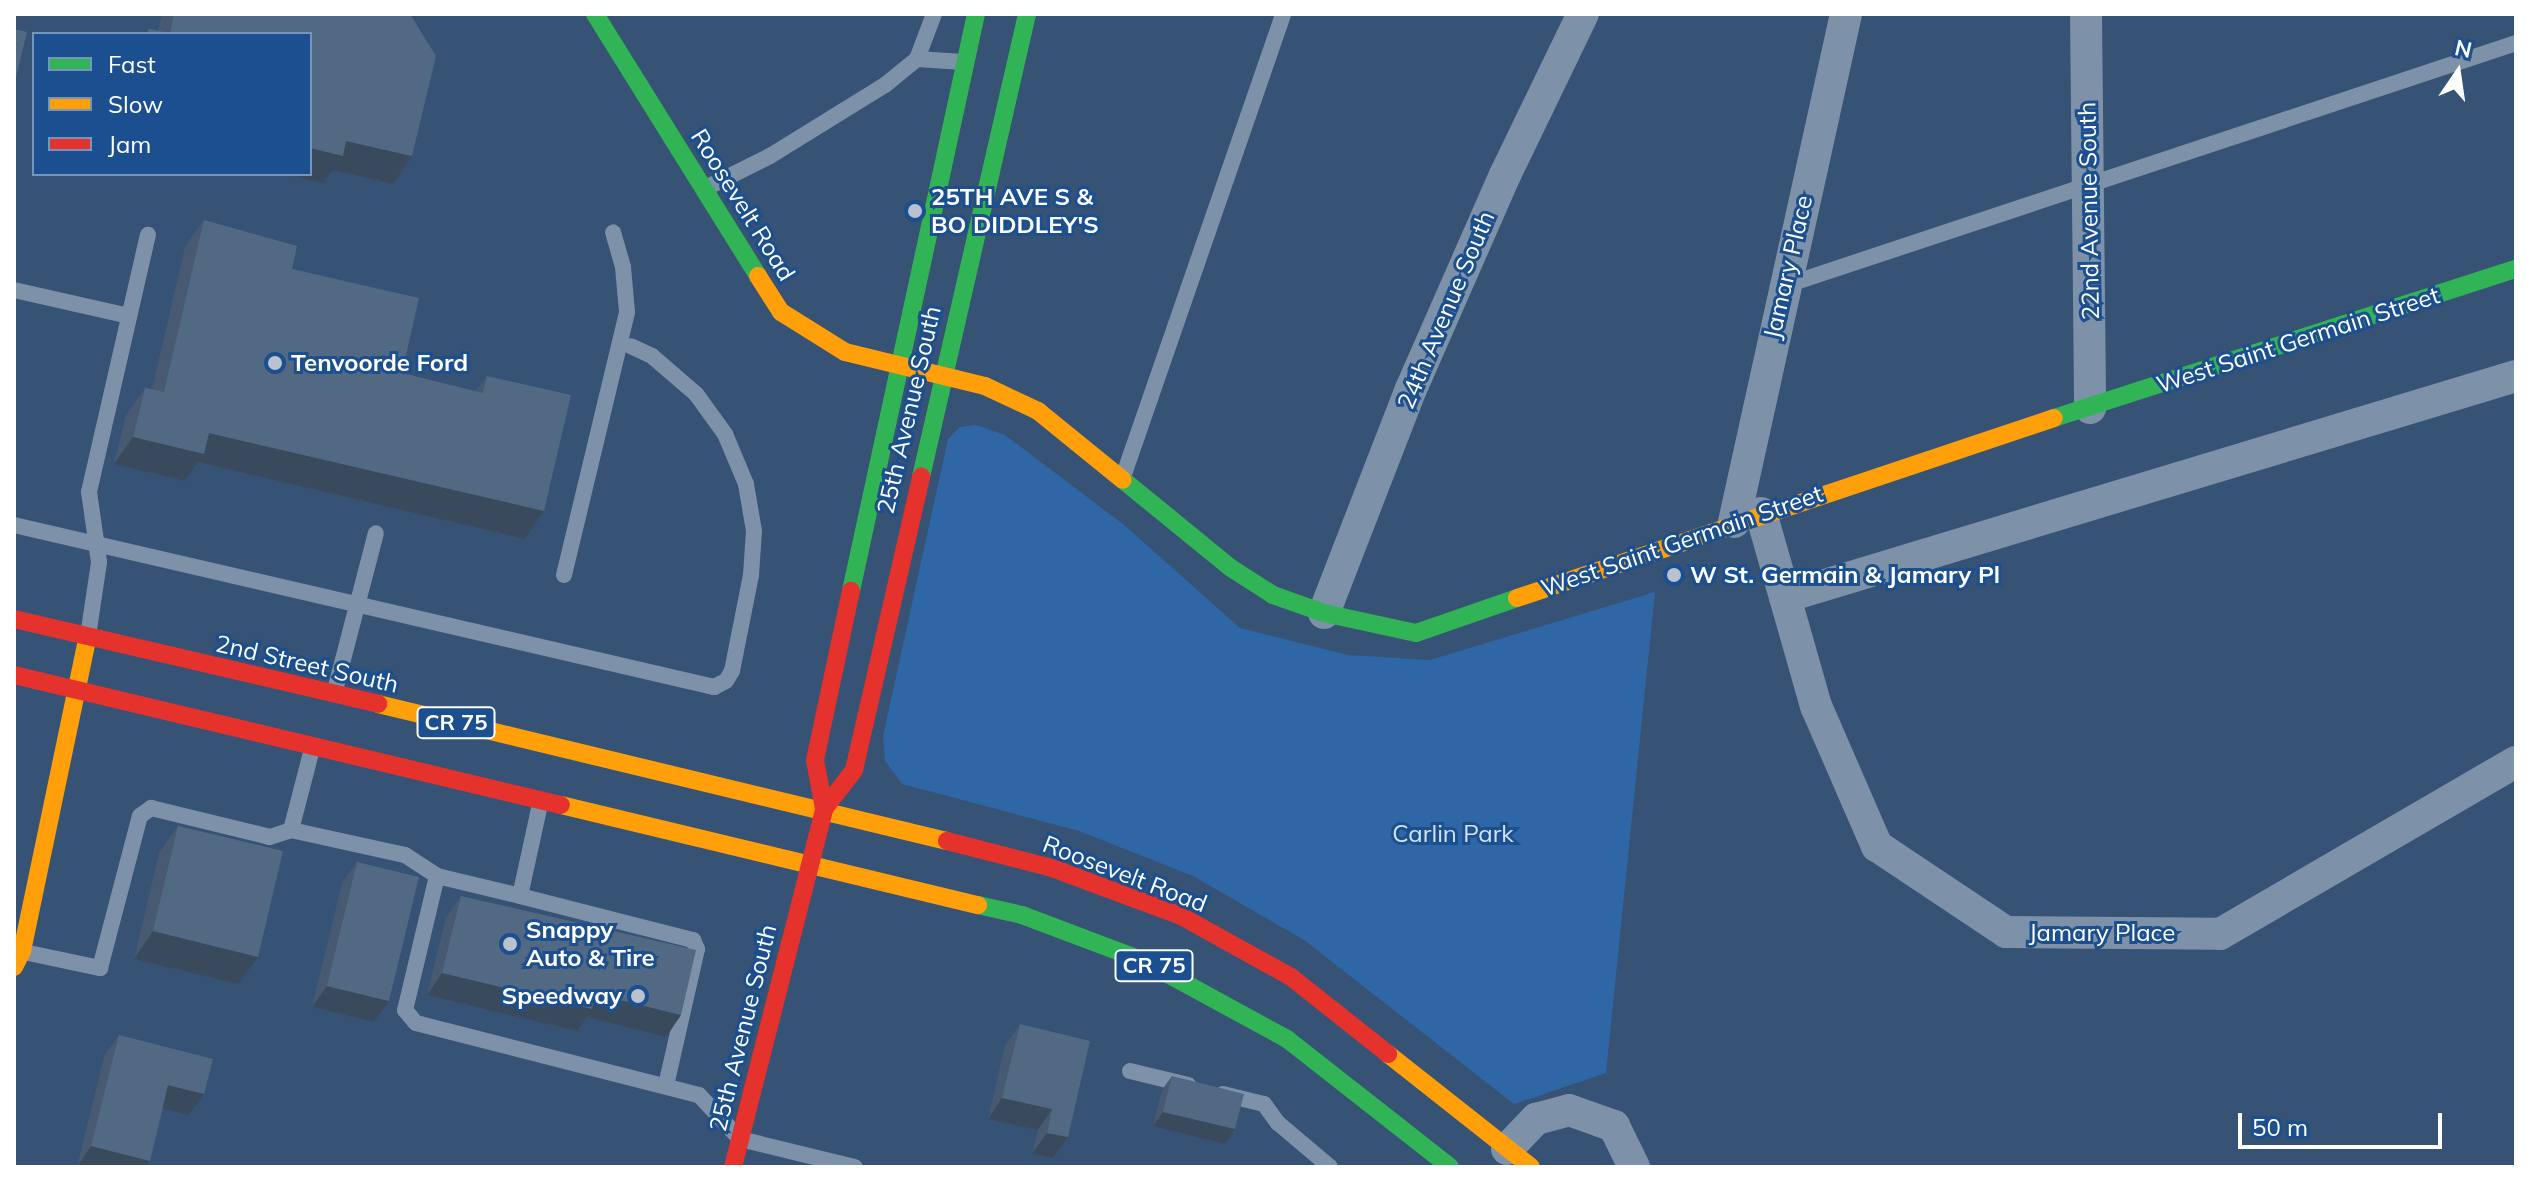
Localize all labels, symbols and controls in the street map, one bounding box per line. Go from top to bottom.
legend [32,32,312,176]
north arrow [2418,32,2498,112]
text: N [2452,33,2475,64]
text: Fast [108,49,156,79]
text: Slow [108,89,163,119]
street label: 22nd Avenue South [2073,102,2105,320]
street label: Roosevelt Road [685,124,801,286]
text: Jam [108,129,151,159]
place label: 25TH AVE S & BO DIDDLEY'S [931,183,1099,239]
street label: Jamary Place [1757,192,1819,342]
marker: 25TH AVE S & BO DIDDLEY'S [906,202,924,220]
street label: 24th Avenue South [1391,207,1501,413]
street label: West Saint Germain Street [2153,281,2443,399]
street label: 25th Avenue South [871,303,947,517]
place label: Tenvoorde Ford [291,349,468,377]
marker: Tenvoorde Ford [266,354,284,372]
street label: West Saint Germain Street [1537,479,1827,603]
place label: W St. Germain & Jamary Pl [1690,561,2000,589]
marker: W St. Germain & Jamary Pl [1665,566,1683,584]
street label: 2nd Street South [213,629,401,699]
road number: CR 75 [416,705,496,741]
park label: Carlin Park [1392,820,1514,848]
street label: Roosevelt Road [1039,829,1211,919]
place label: Snappy Auto & Tire [526,916,655,972]
street label: Jamary Place [2029,919,2175,947]
street label: 25th Avenue South [703,921,783,1135]
marker: Snappy Auto & Tire [501,935,519,953]
road number: CR 75 [1114,948,1194,984]
place label: Speedway [502,982,622,1010]
marker: Speedway [629,987,647,1005]
scale bar [2242,1097,2446,1147]
text: 50 m [2252,1112,2308,1142]

